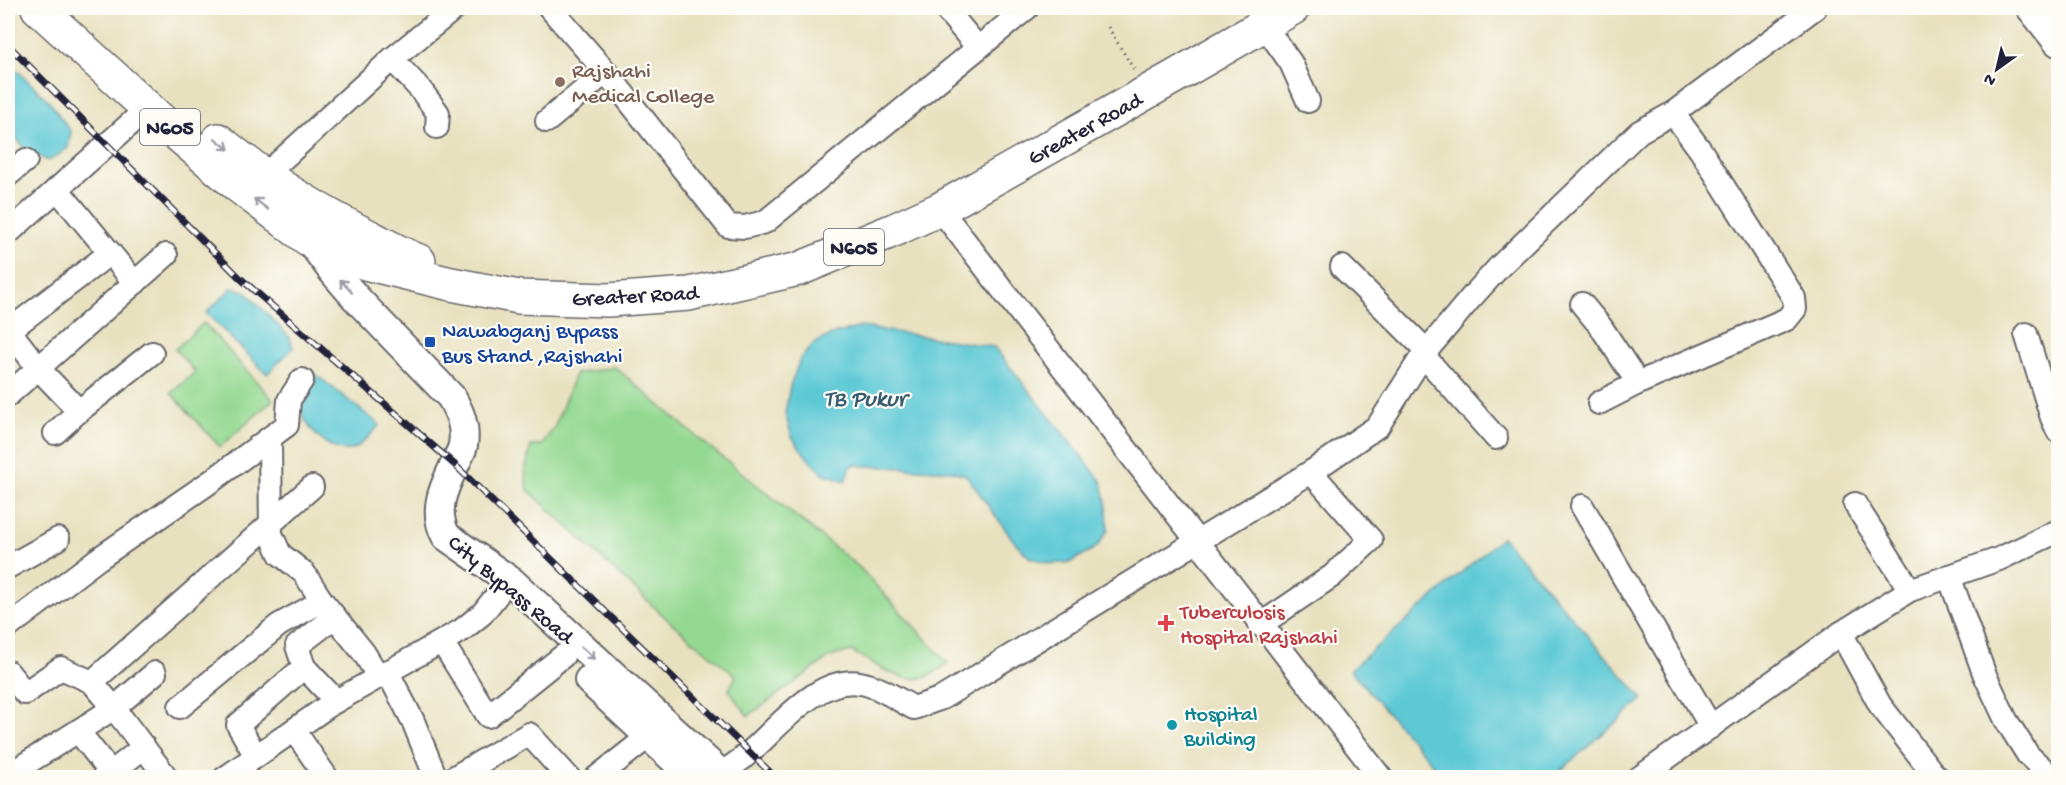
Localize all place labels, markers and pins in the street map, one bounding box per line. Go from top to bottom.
place label: Rajshahi Medical College [572,60,715,111]
marker: Rajshahi Medical College [553,75,567,89]
place label: Nawabganj Bypass Bus Stand ,Rajshahi [441,320,623,371]
marker: Nawabganj Bypass Bus Stand ,Rajshahi [423,335,437,349]
place label: Tuberculosis Hospital Rajshahi [1178,601,1338,652]
marker: Tuberculosis Hospital Rajshahi [1157,614,1175,632]
place label: Hospital Building [1183,703,1258,754]
marker: Hospital Building [1165,718,1179,732]

